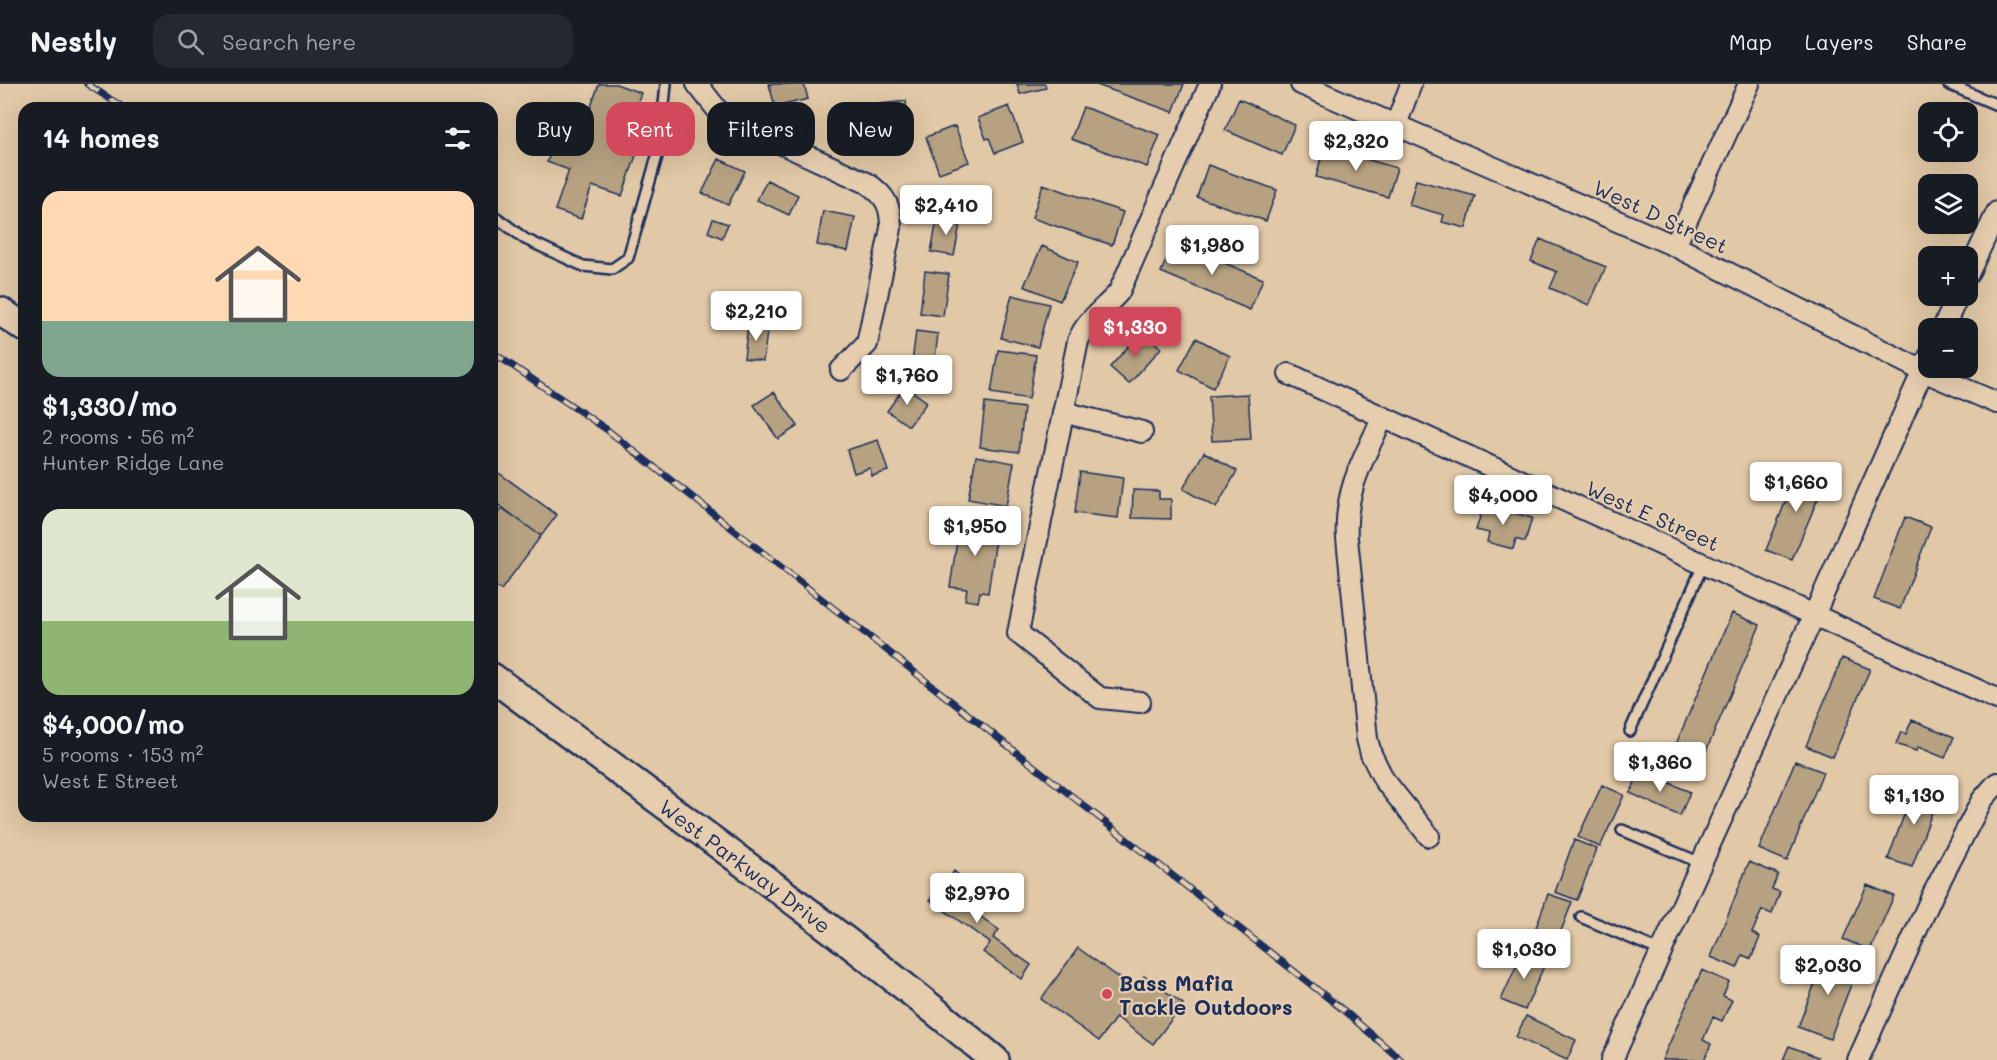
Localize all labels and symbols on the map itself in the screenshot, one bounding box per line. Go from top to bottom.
pin: $2,320 [1307,121,1405,172]
street label: West D Street [1589,173,1733,259]
pin: $2,410 [897,185,995,236]
pin: $1,980 [1163,225,1261,276]
pin: $2,210 [707,291,805,342]
pin: $1,330 [1086,307,1184,358]
pin: $1,760 [858,355,956,406]
pin: $1,660 [1747,462,1845,513]
street label: West E Street [1582,474,1724,556]
pin: $4,000 [1454,475,1552,526]
pin: $1,950 [926,506,1024,557]
pin: $1,360 [1611,742,1709,793]
pin: $1,130 [1865,775,1963,826]
street label: West Parkway Drive [655,792,837,938]
pin: $2,970 [928,873,1026,924]
pin: $1,030 [1475,929,1573,980]
pin: $2,030 [1779,945,1877,996]
place label: Bass Mafia Tackle Outdoors [1119,969,1293,1020]
marker: Bass Mafia Tackle Outdoors [1100,987,1114,1001]

